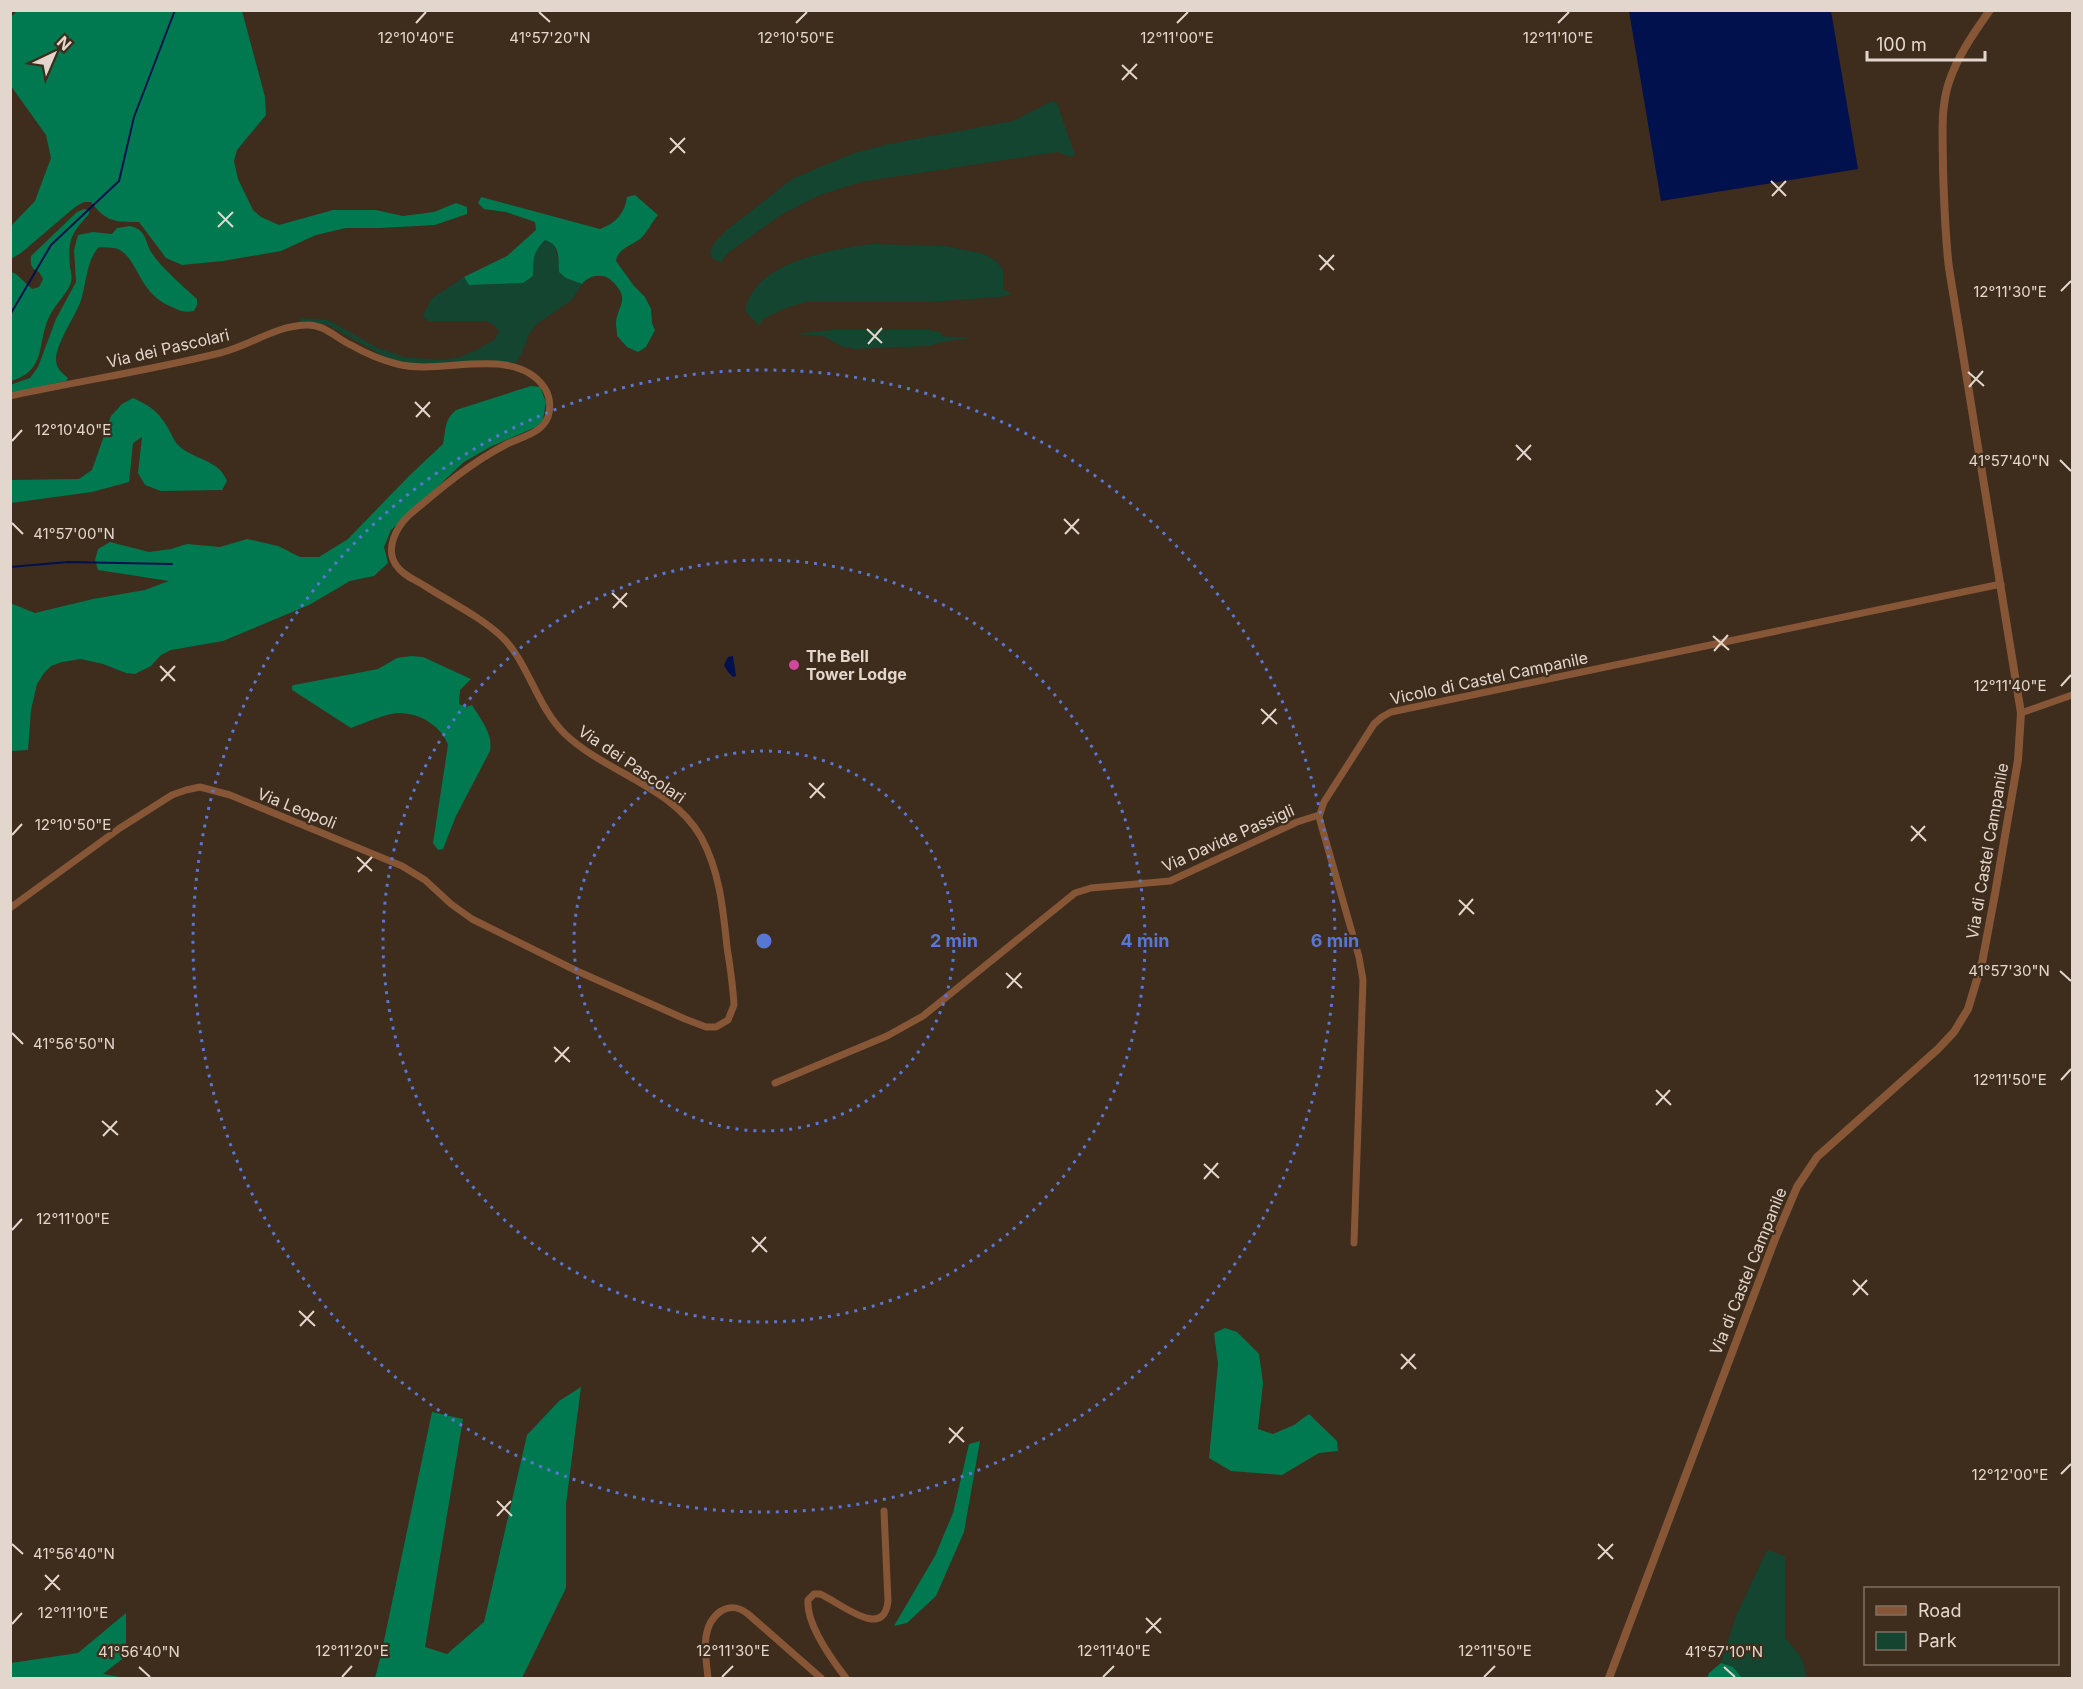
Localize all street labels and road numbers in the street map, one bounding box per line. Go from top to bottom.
street label: Via dei Pascolari [105,324,231,372]
street label: Vicolo di Castel Campanile [1388,647,1590,709]
street label: Via dei Pascolari [574,721,690,807]
street label: Via di Castel Campanile [1962,761,2012,941]
street label: Via Leopoli [255,783,339,833]
street label: Via Davide Passigli [1159,800,1297,876]
street label: Via di Castel Campanile [1705,1184,1791,1358]

